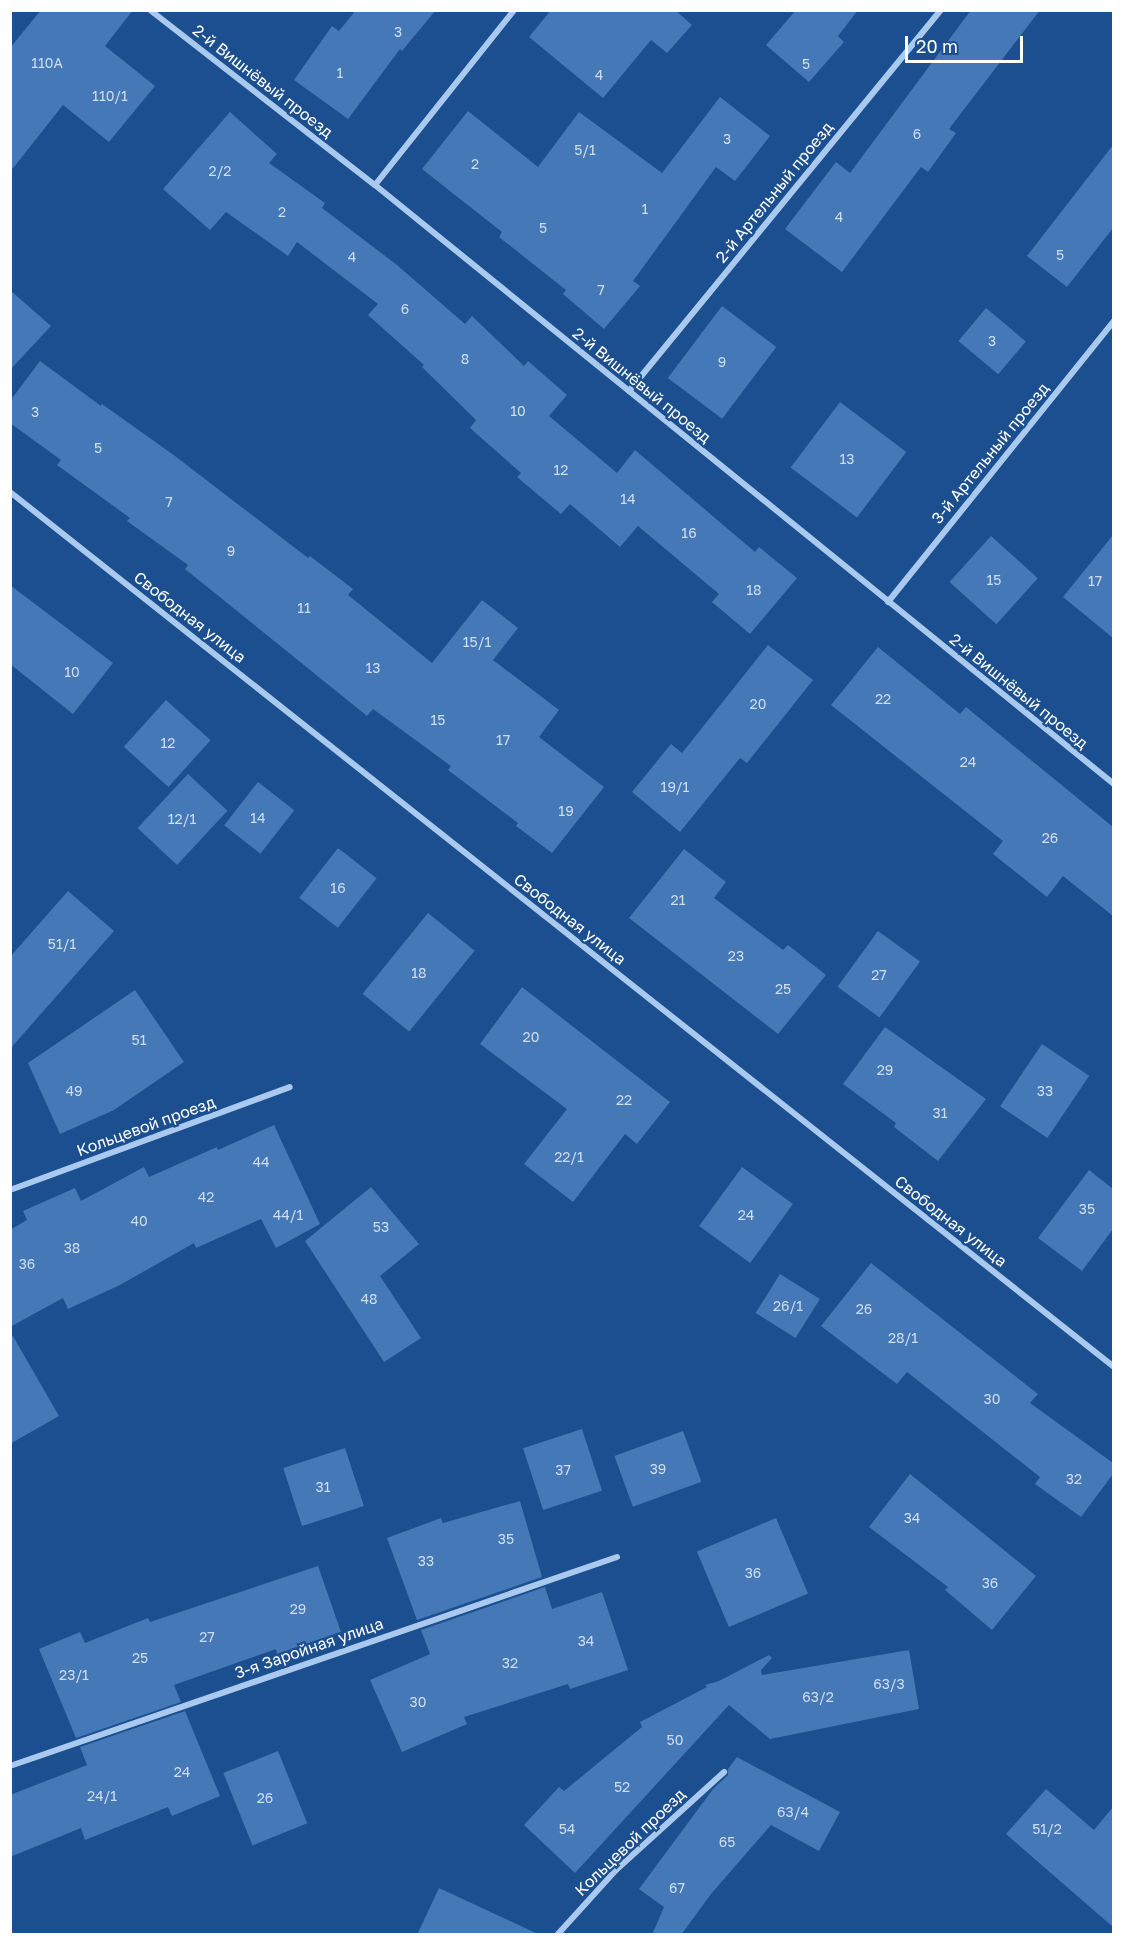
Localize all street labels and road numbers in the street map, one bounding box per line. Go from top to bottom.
street label: 2-й Вишнёвый проезд [189,20,337,142]
street label: 2-й Артельный проезд [711,118,837,266]
street label: 2-й Вишнёвый проезд [569,323,715,447]
street label: 3-й Артельный проезд [927,379,1053,527]
street label: Свободная улица [130,567,250,667]
street label: 2-й Вишнёвый проезд [946,629,1092,753]
street label: Свободная улица [510,869,630,969]
street label: Кольцевой проезд [74,1092,218,1160]
street label: Свободная улица [891,1171,1011,1271]
street label: 3-я Заройная улица [232,1614,386,1682]
street label: Кольцевой проезд [571,1784,689,1900]

